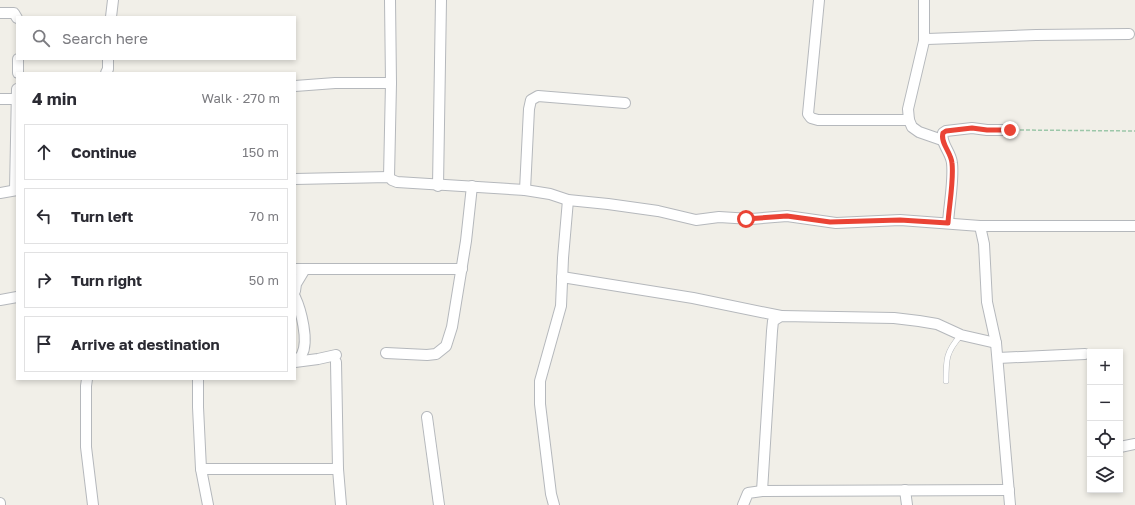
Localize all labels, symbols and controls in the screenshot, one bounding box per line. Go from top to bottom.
search box [16,16,296,60]
icon: search [30,27,52,49]
text: Search here [62,29,148,47]
text: 4 min [32,88,77,109]
text: Walk · 270 m [202,90,280,106]
route end [1001,121,1019,139]
icon: ahead [33,141,55,163]
text: Continue [71,143,137,161]
text: 150 m [242,144,279,160]
icon: left [33,205,55,227]
text: Turn left [71,207,133,225]
text: 70 m [249,208,279,224]
route start [737,210,755,228]
icon: right [33,269,55,291]
text: Turn right [71,271,142,289]
text: 50 m [249,272,279,288]
icon: arrive [33,333,55,355]
text: Arrive at destination [71,335,220,353]
map controls [1087,349,1123,493]
button: + [1087,349,1123,385]
button: − [1087,385,1123,421]
button: locate [1087,421,1123,457]
button: layers [1087,457,1123,493]

